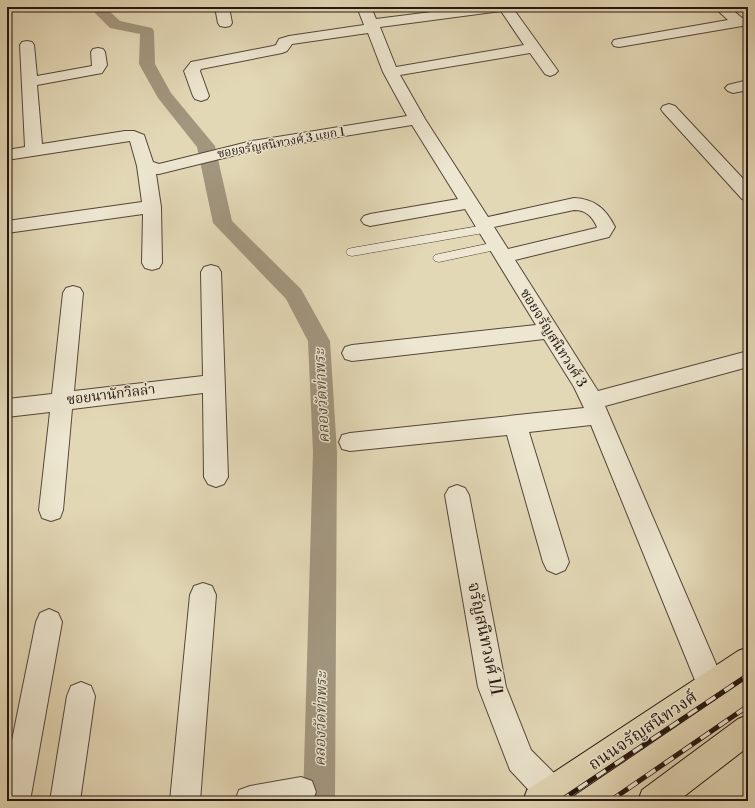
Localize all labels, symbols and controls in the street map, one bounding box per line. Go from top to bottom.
street label: ซอยจรัญสนิทวงศ์ 3 แยก 1 [216,124,347,162]
street label: ซอยจรัญสนิทวงศ์ 3 [515,285,592,391]
water label: คลองวัดท่าพระ [310,346,334,444]
street label: ซอยนานักวิลล่า [66,381,156,409]
street label: จรัญสนิทวงศ์ 1/1 [462,580,509,698]
water label: คลองวัดท่าพระ [311,670,331,767]
street label: ถนนจรัญสนิทวงศ์ [584,686,702,776]

